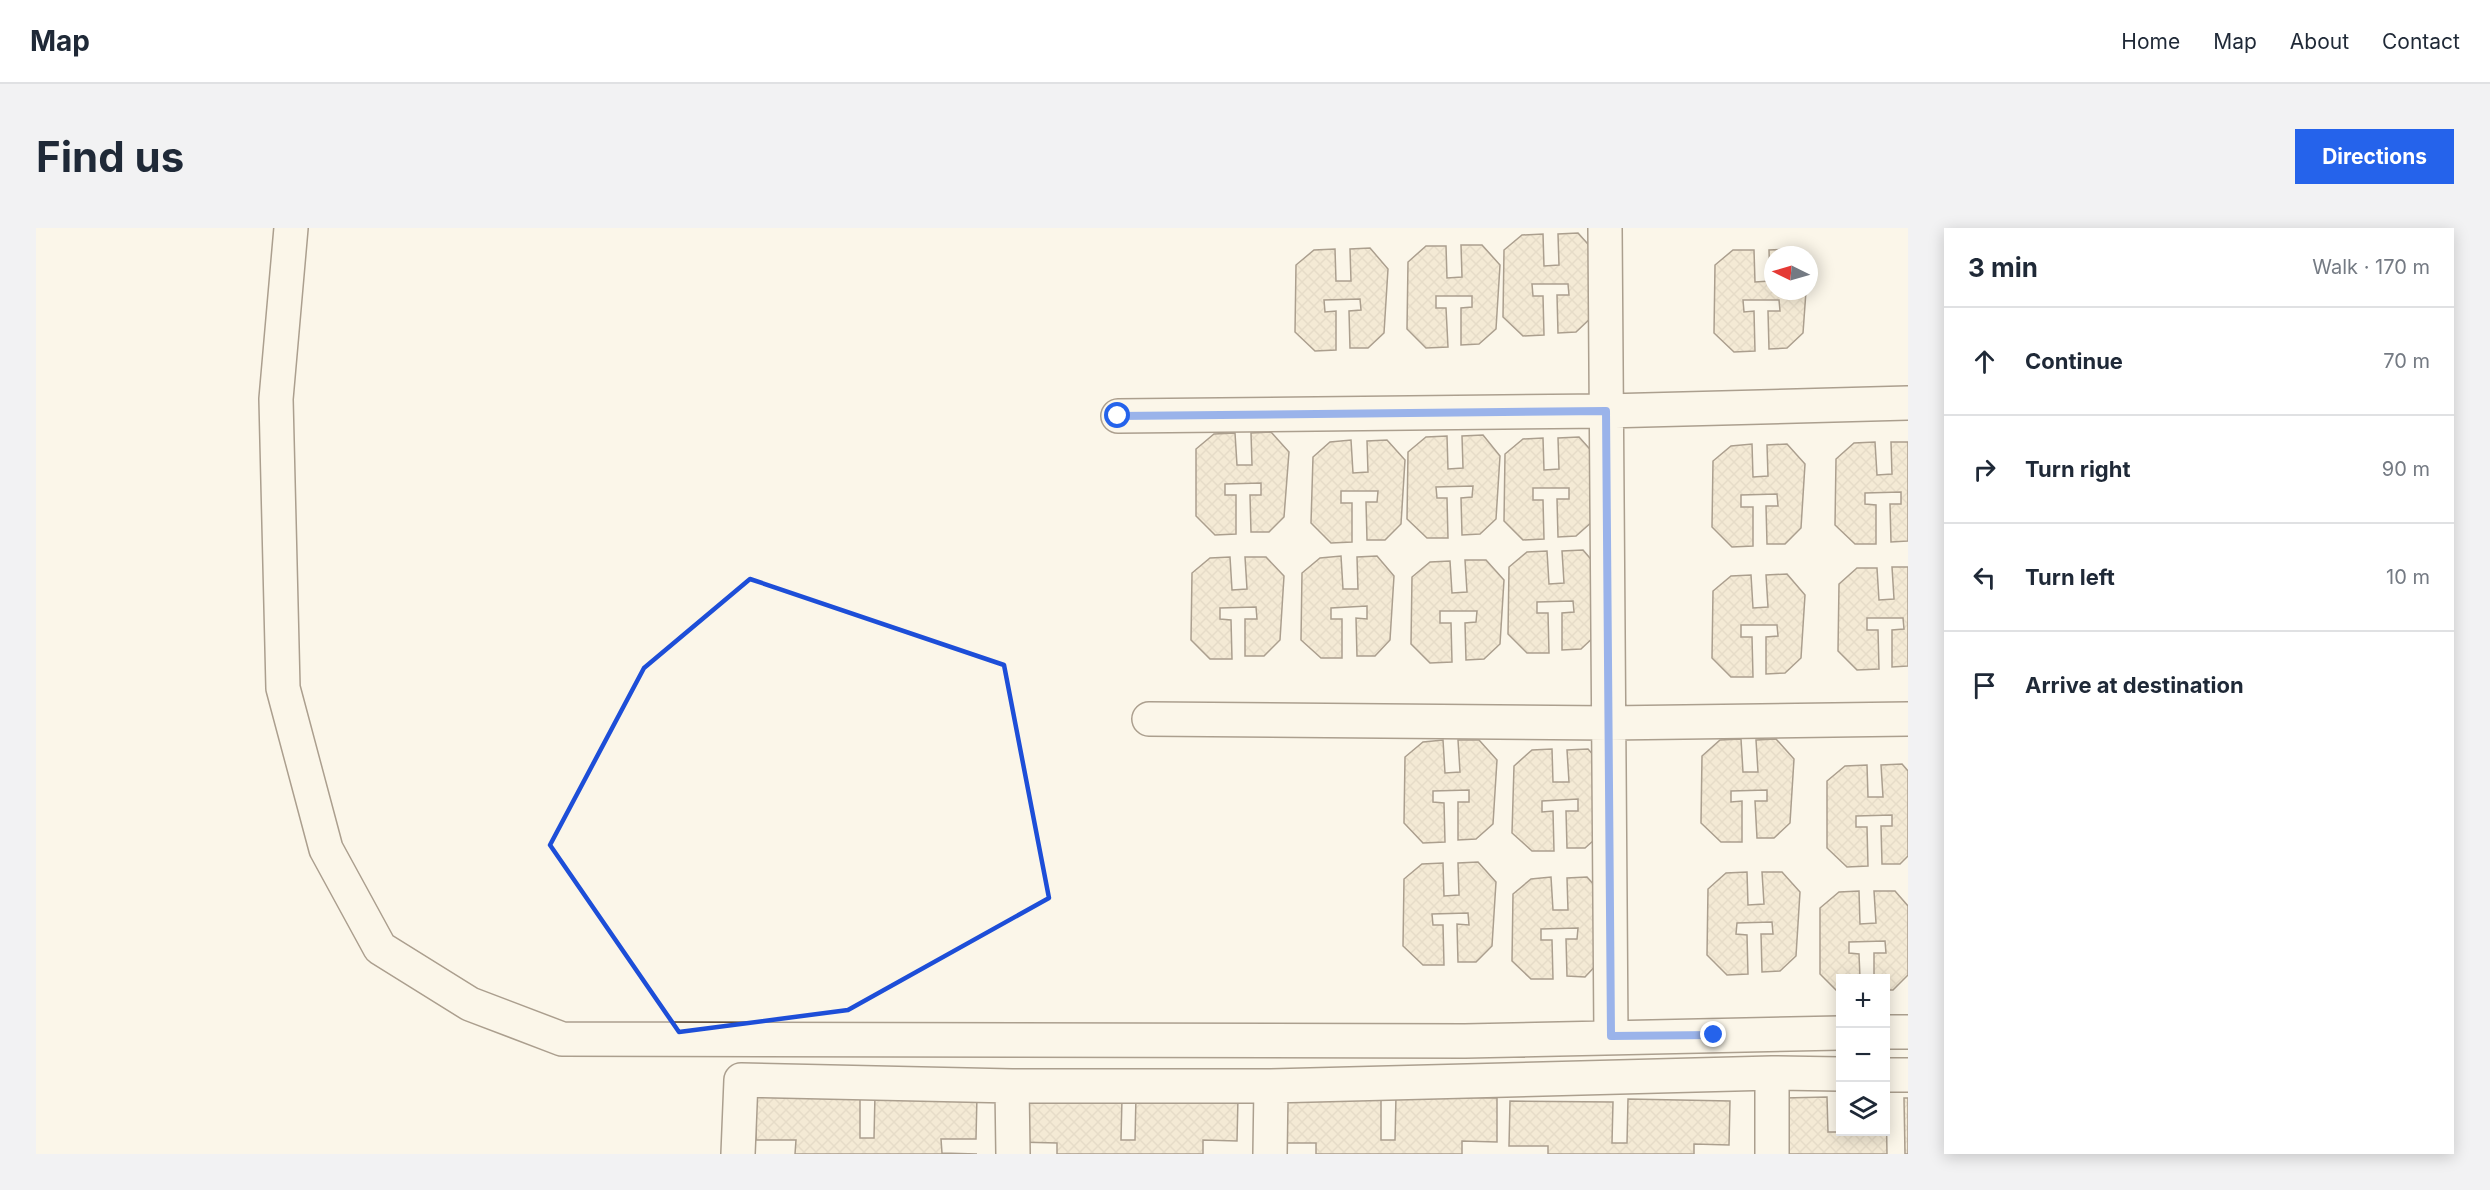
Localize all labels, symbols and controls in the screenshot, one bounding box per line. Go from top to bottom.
text: Map [30,24,90,58]
text: Home [2121,29,2180,54]
text: Map [2213,29,2257,54]
text: About [2290,29,2349,54]
text: Contact [2382,29,2460,54]
button: Directions [2295,129,2454,184]
text: Find us [36,131,184,182]
north arrow [1764,246,1818,300]
text: 3 min [1968,252,2038,283]
text: Walk · 170 m [2312,255,2430,279]
icon: ahead [1968,345,2001,378]
text: Continue [2025,348,2123,374]
text: 70 m [2383,349,2430,373]
route start [1104,402,1130,428]
icon: right [1968,453,2001,486]
text: Turn right [2025,456,2131,482]
text: 90 m [2382,457,2430,481]
icon: left [1968,561,2001,594]
text: Turn left [2025,564,2115,590]
text: 10 m [2386,565,2430,589]
icon: arrive [1968,669,2001,702]
text: Arrive at destination [2025,672,2244,698]
map controls [1836,974,1890,1136]
button: + [1836,974,1890,1028]
route end [1700,1021,1726,1047]
button: − [1836,1028,1890,1082]
button: layers [1836,1082,1890,1136]

